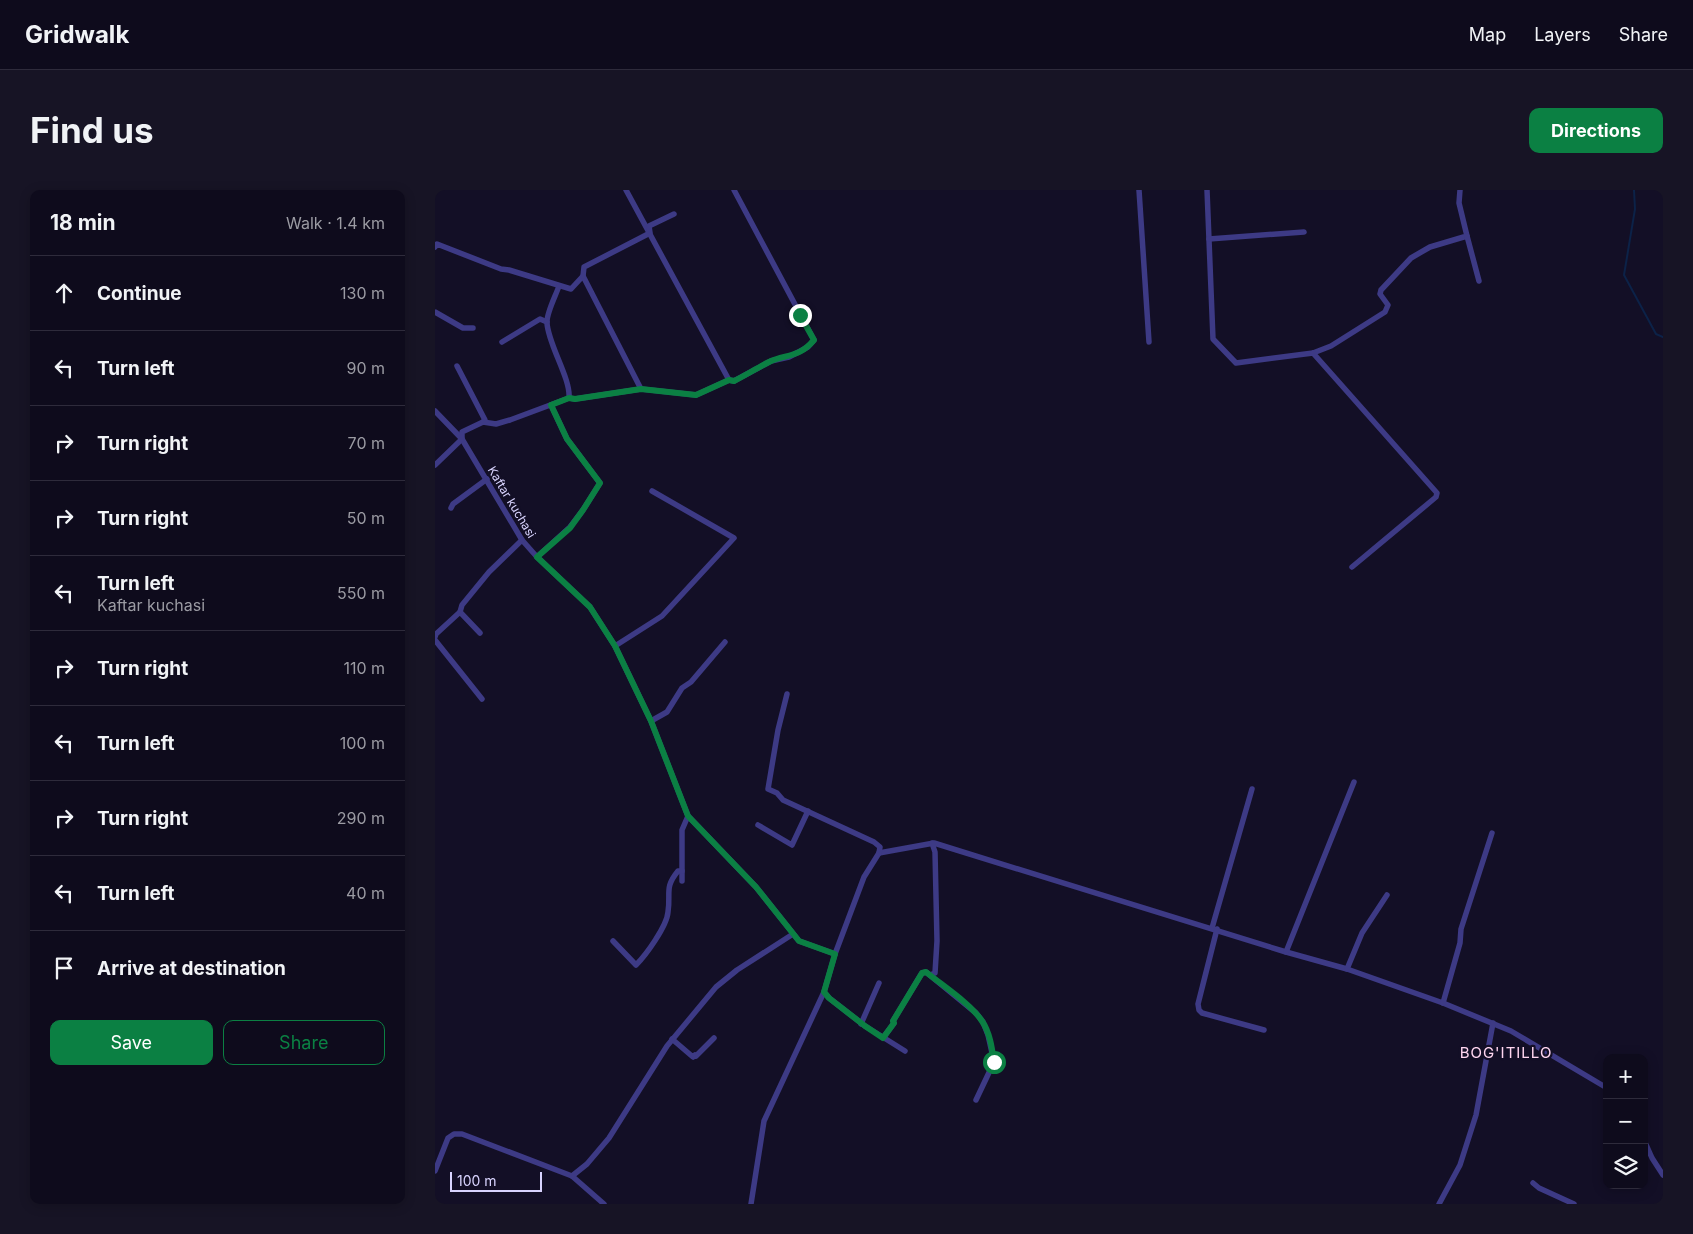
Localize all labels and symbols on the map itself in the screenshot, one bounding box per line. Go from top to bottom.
route end [789,304,812,327]
street label: Kaftar kuchasi [485,463,539,541]
district label: BOG'ITILLO [1460,1043,1552,1062]
route start [983,1051,1006,1074]
scale bar [450,1169,543,1192]

